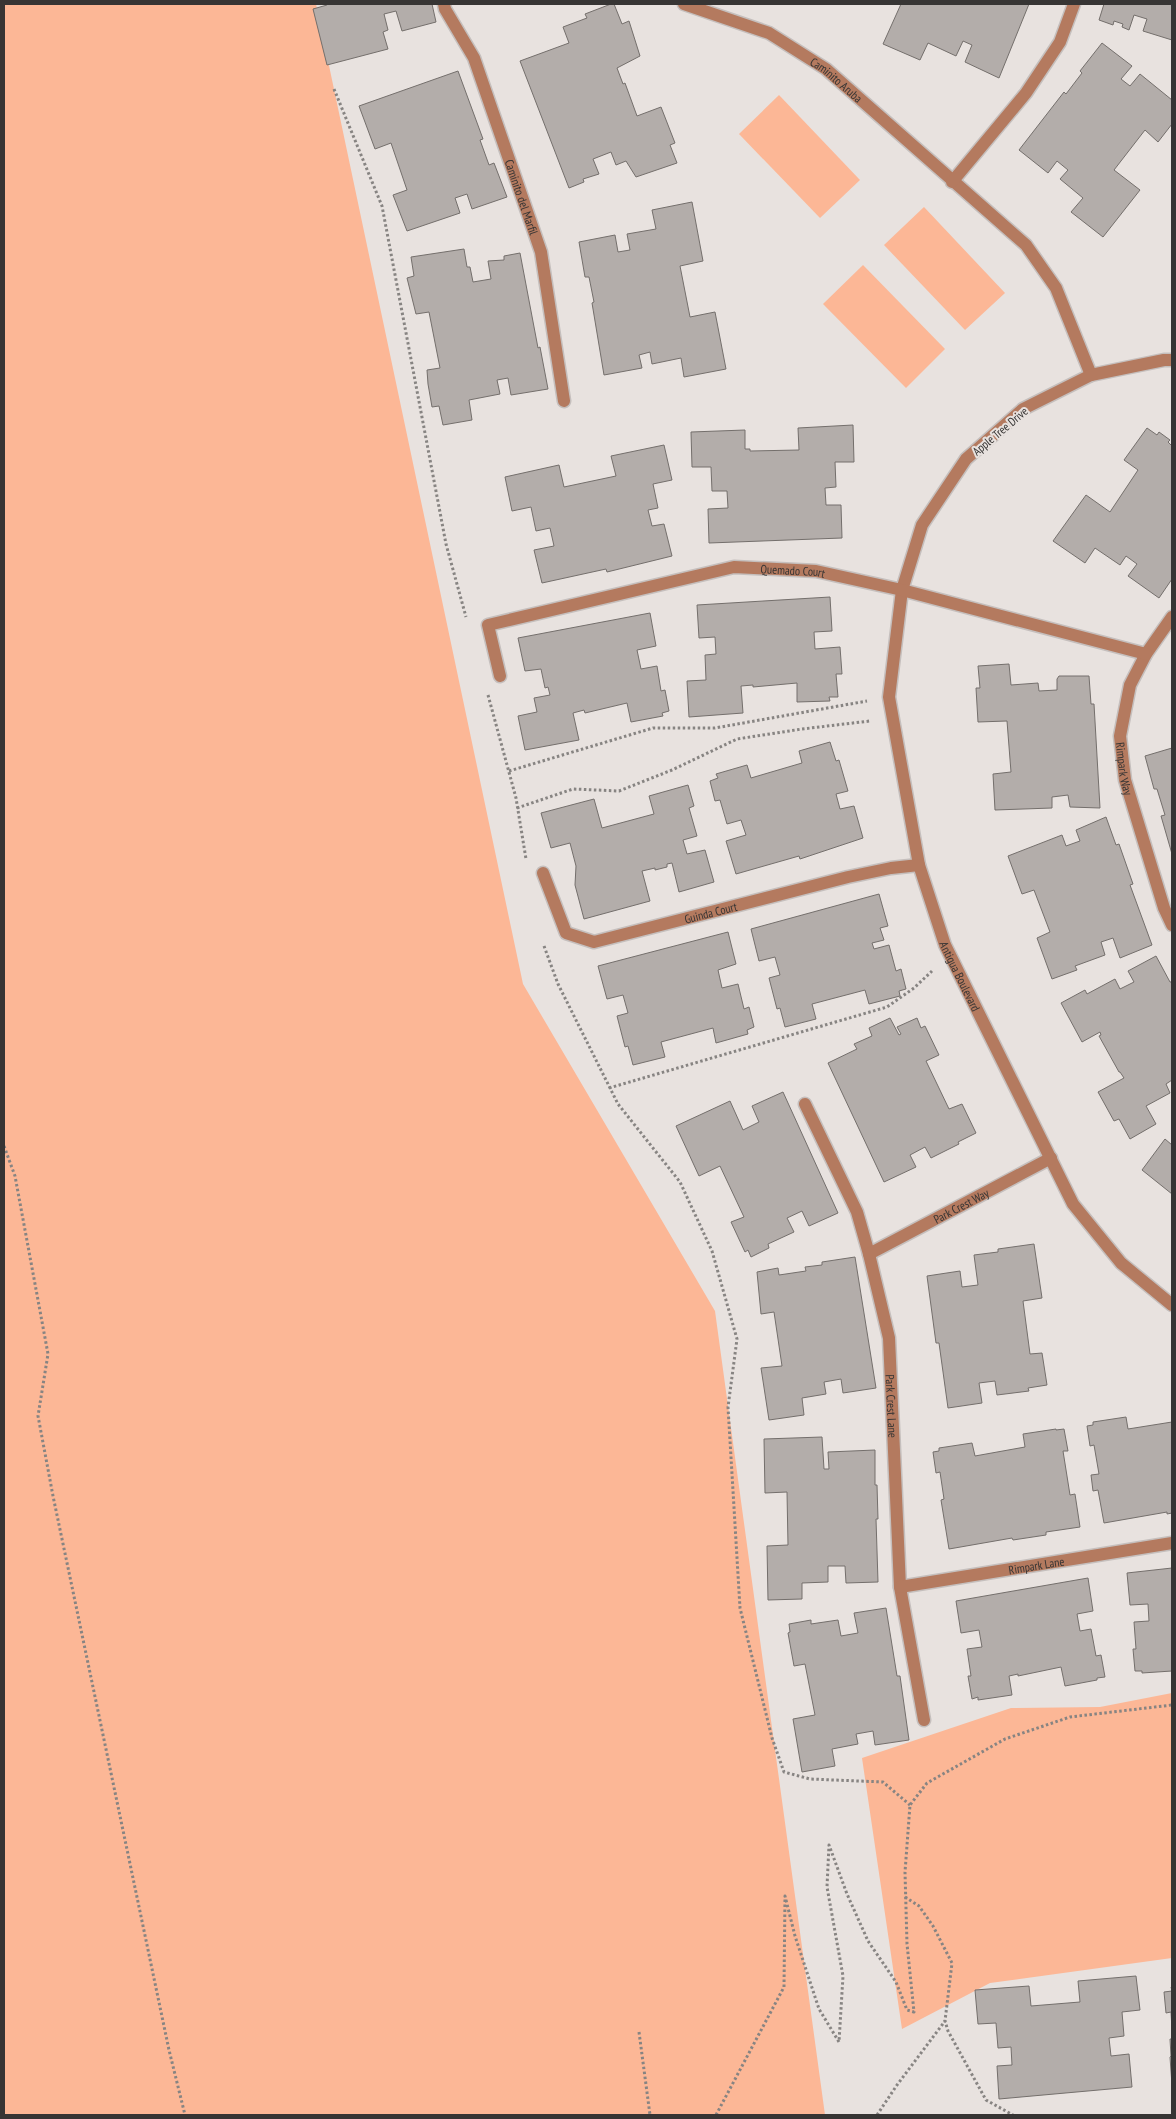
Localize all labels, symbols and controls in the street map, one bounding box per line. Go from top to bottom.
street label: Caminito Aruba [808,54,866,105]
street label: Caminito del Marfil [502,157,542,237]
street label: Apple Tree Drive [969,403,1031,459]
street label: Quemado Court [760,561,827,580]
street label: Rimpark Way [1113,741,1137,797]
street label: Guinda Court [683,898,739,926]
street label: Antigua Boulevard [937,939,984,1014]
street label: Park Crest Way [931,1185,992,1226]
street label: Park Crest Lane [883,1374,901,1438]
street label: Rimpark Lane [1007,1553,1065,1577]

